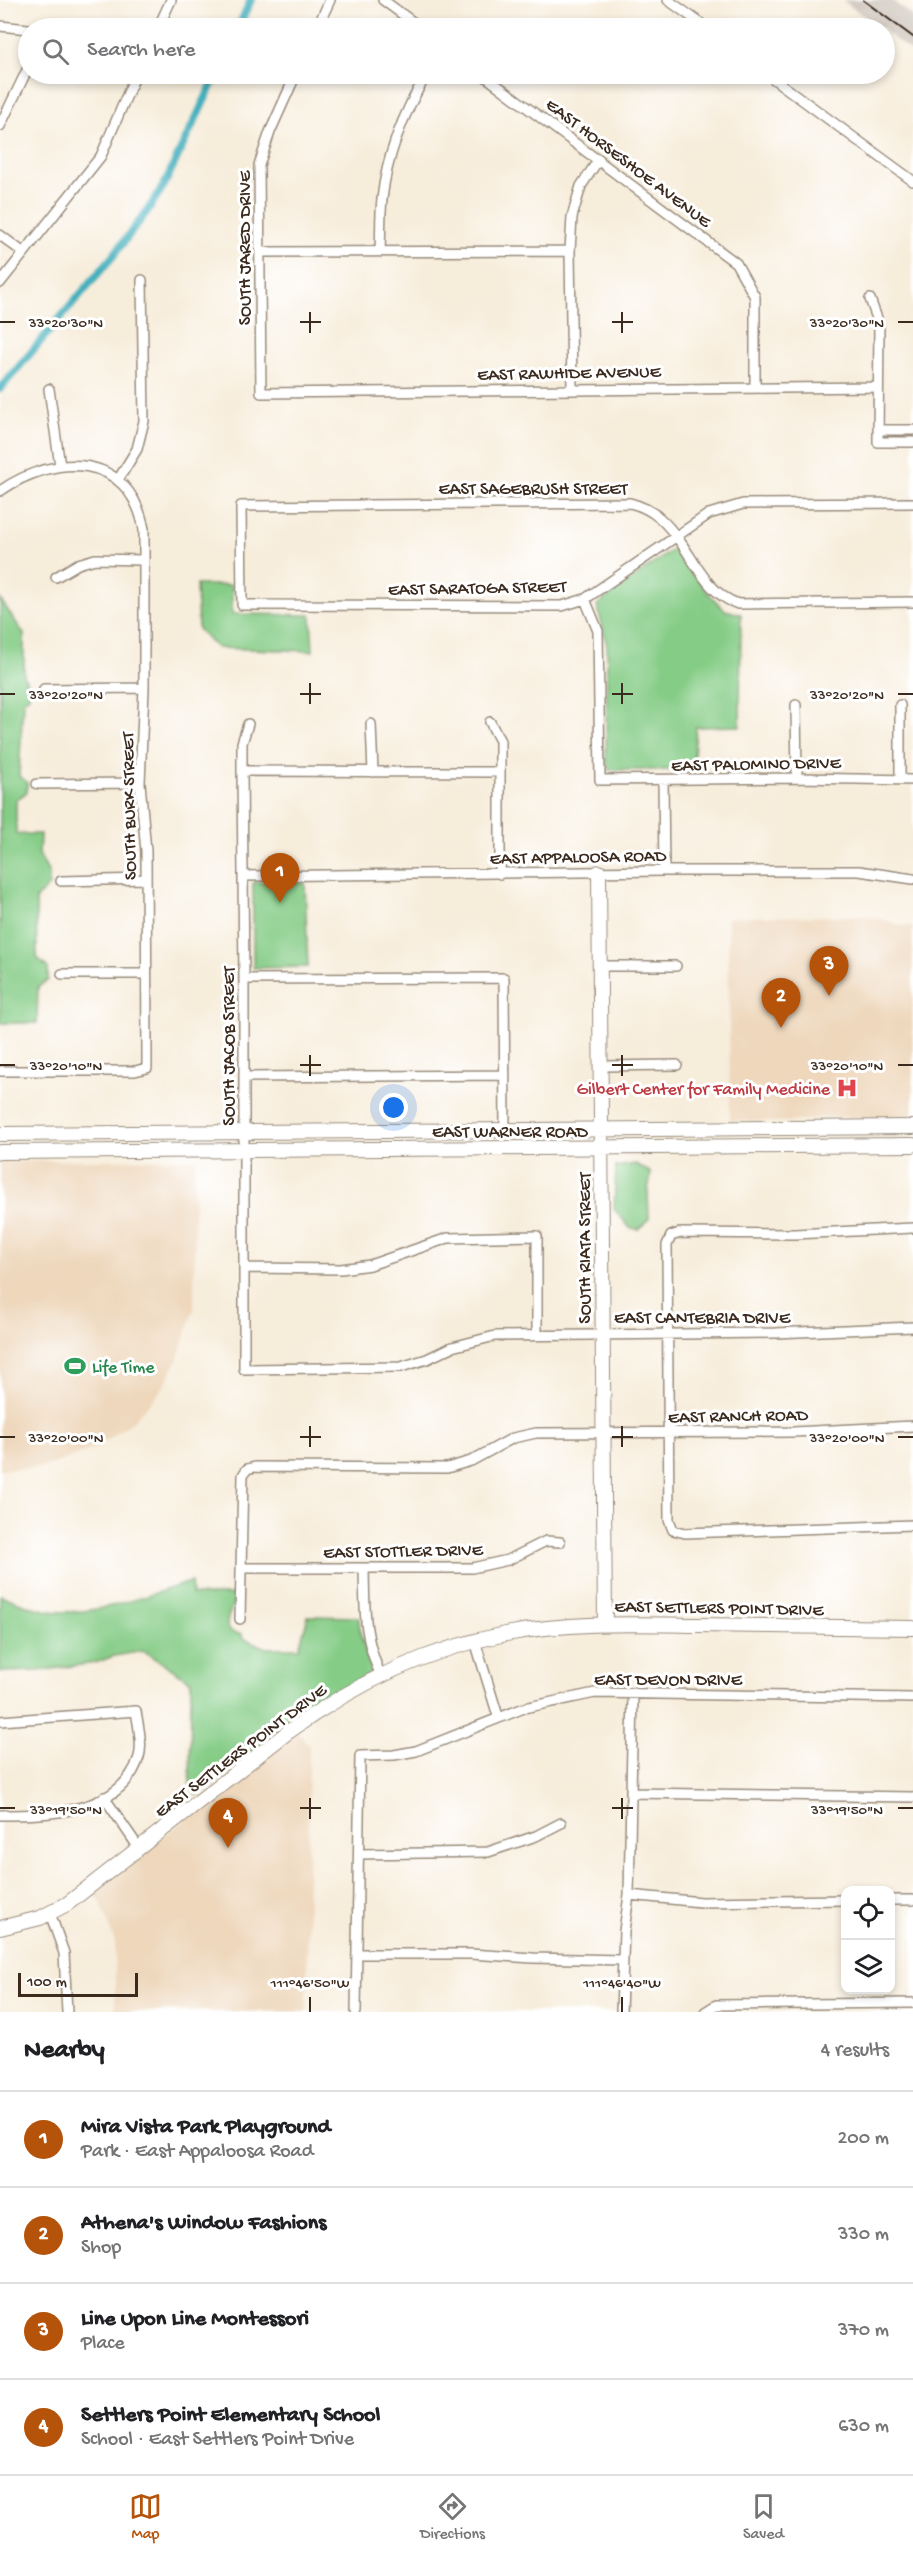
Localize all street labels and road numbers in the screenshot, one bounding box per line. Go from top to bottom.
street label: EAST HORSESHOE AVENUE [541,95,715,234]
street label: SOUTH JARED DRIVE [236,170,257,325]
street label: EAST RAWHIDE AVENUE [477,362,662,387]
street label: EAST SAGEBRUSH STREET [439,480,629,501]
street label: EAST SARATOGA STREET [388,577,568,602]
street label: SOUTH BURK STREET [119,731,142,880]
street label: EAST PALOMINO DRIVE [671,754,842,777]
street label: EAST APPALOOSA ROAD [490,846,667,871]
street label: SOUTH JACOB STREET [220,965,241,1126]
street label: EAST WARNER ROAD [432,1123,588,1144]
street label: SOUTH RIATA STREET [576,1171,597,1324]
street label: EAST CANTEBRIA DRIVE [614,1309,791,1330]
street label: EAST RANCH ROAD [668,1406,809,1429]
street label: EAST STOTTLER DRIVE [323,1541,484,1564]
street label: EAST SETTLERS POINT DRIVE [614,1597,825,1622]
street label: EAST DEVON DRIVE [594,1671,743,1692]
street label: EAST SETTLERS POINT DRIVE [152,1680,332,1823]

